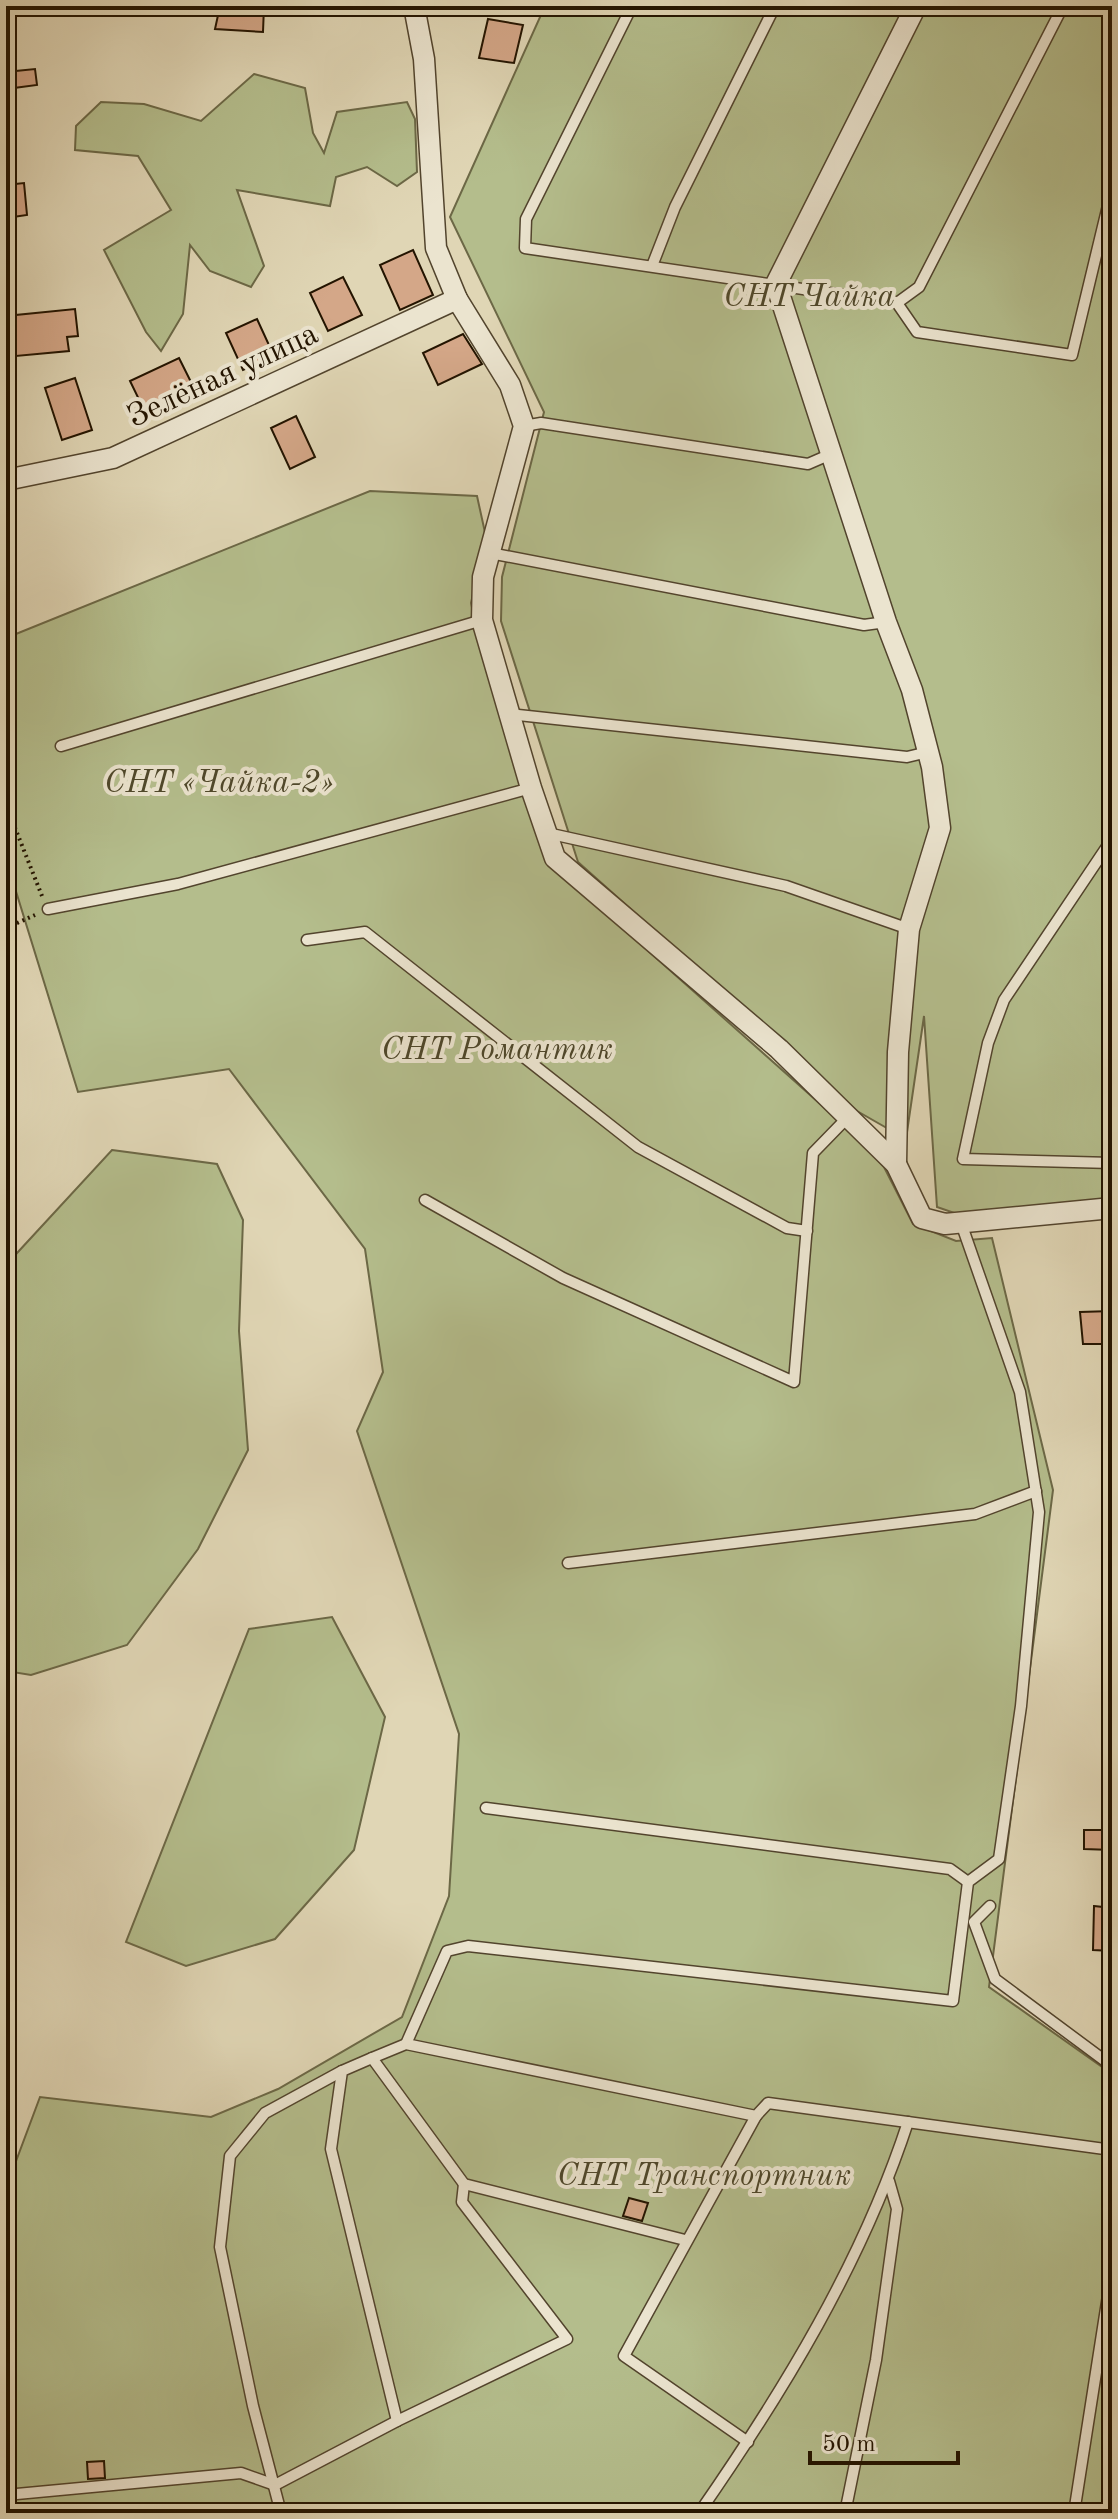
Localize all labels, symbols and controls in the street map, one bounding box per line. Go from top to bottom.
park label: СНТ Чайка [723,282,895,314]
street label: Зелёная улица [123,319,324,435]
park label: СНТ «Чайка-2» [104,768,334,800]
park label: СНТ Романтик [381,1035,613,1067]
park label: СНТ Транспортник [557,2161,851,2193]
scale bar [810,2415,958,2465]
text: 50 m [822,2433,876,2457]

